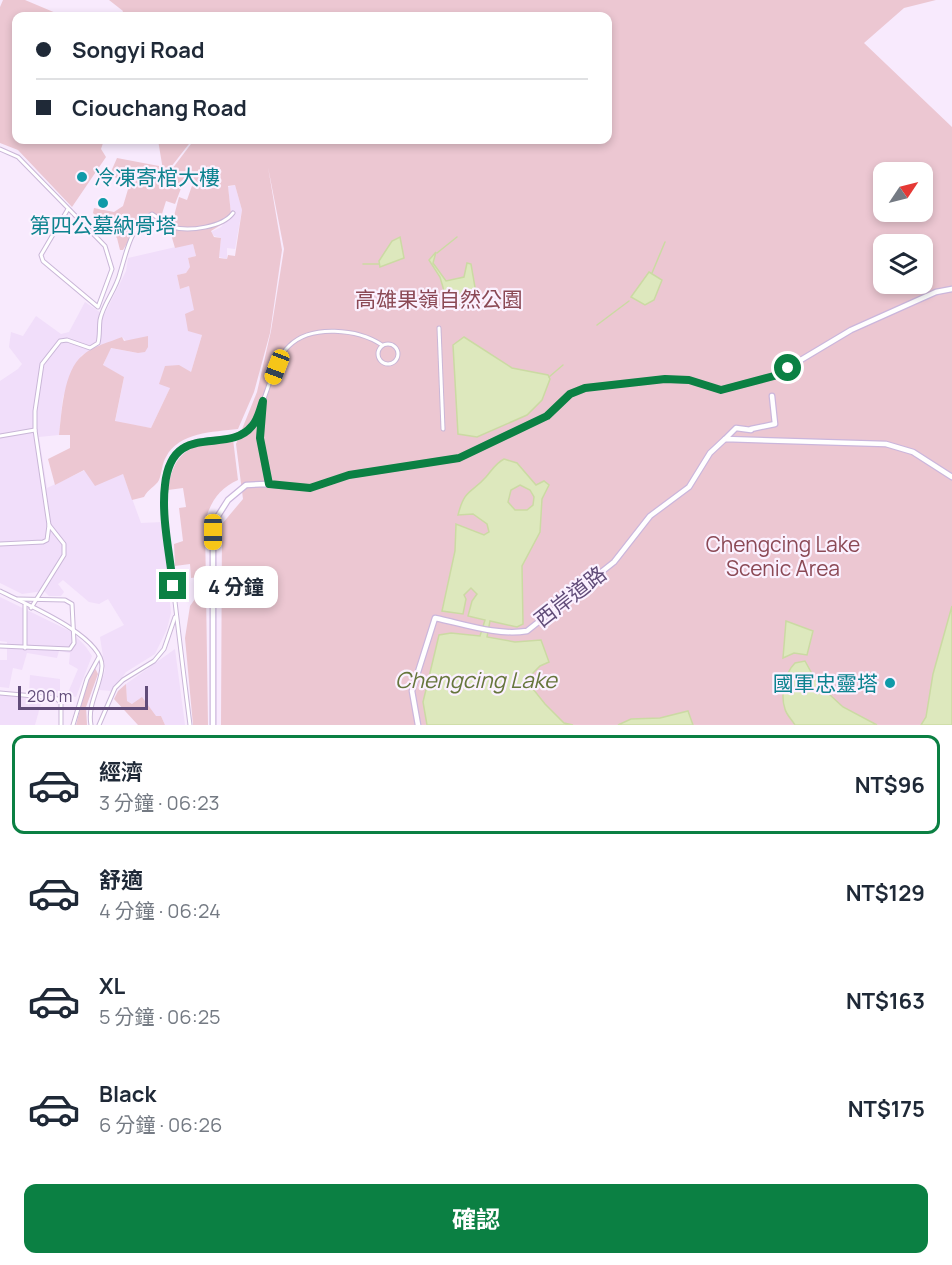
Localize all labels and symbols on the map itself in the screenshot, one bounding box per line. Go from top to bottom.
north arrow [873,162,933,222]
place label: 冷凍寄棺大樓 [94,163,220,191]
marker: 冷凍寄棺大樓 [75,170,89,184]
marker: 第四公墓納骨塔 [96,196,110,210]
place label: 第四公墓納骨塔 [30,211,177,239]
park label: 高雄果嶺自然公園 [355,285,523,313]
car [262,347,292,387]
route start [774,354,801,381]
car [204,514,222,550]
park label: Chengcing Lake Scenic Area [706,530,860,582]
street label: 西岸道路 [528,559,612,633]
callout: 4 分鐘 [194,565,278,607]
route end [159,572,186,599]
water label: Chengcing Lake [395,665,558,695]
place label: 國軍忠靈塔 [773,669,878,697]
marker: 國軍忠靈塔 [883,676,897,690]
scale bar [18,683,148,710]

